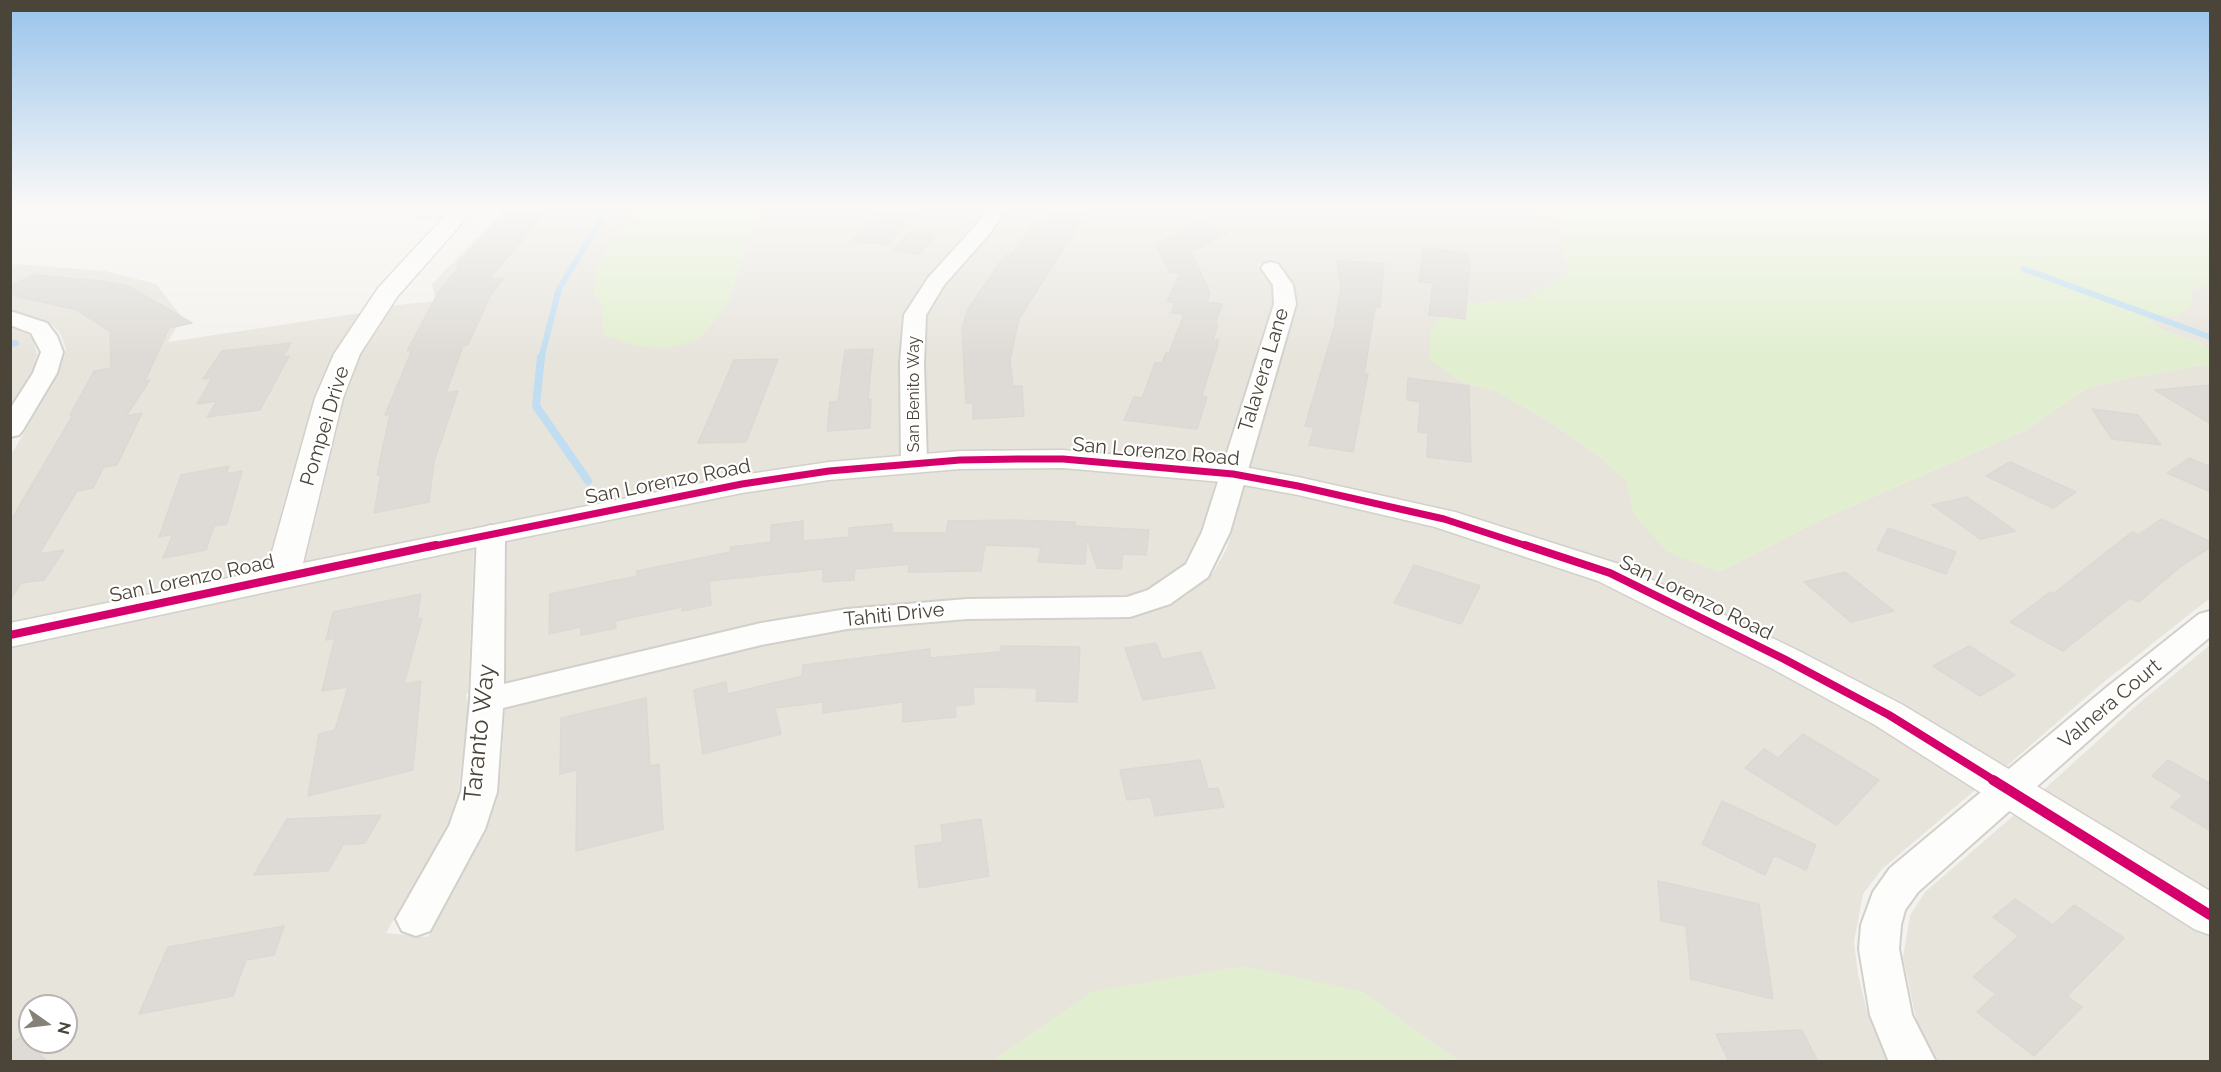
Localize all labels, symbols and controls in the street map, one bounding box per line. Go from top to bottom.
street label: Talavera Lane [1234,305,1294,435]
street label: San Benito Way [904,336,924,452]
street label: Pompei Drive [295,363,355,489]
street label: San Lorenzo Road [1071,433,1241,471]
street label: San Lorenzo Road [583,454,753,510]
street label: San Lorenzo Road [107,550,277,608]
street label: San Lorenzo Road [1615,550,1777,646]
street label: Tahiti Drive [843,598,945,632]
street label: Valnera Court [2054,654,2166,754]
street label: Taranto Way [458,663,502,803]
north arrow [18,994,78,1054]
text: N [53,1020,75,1036]

